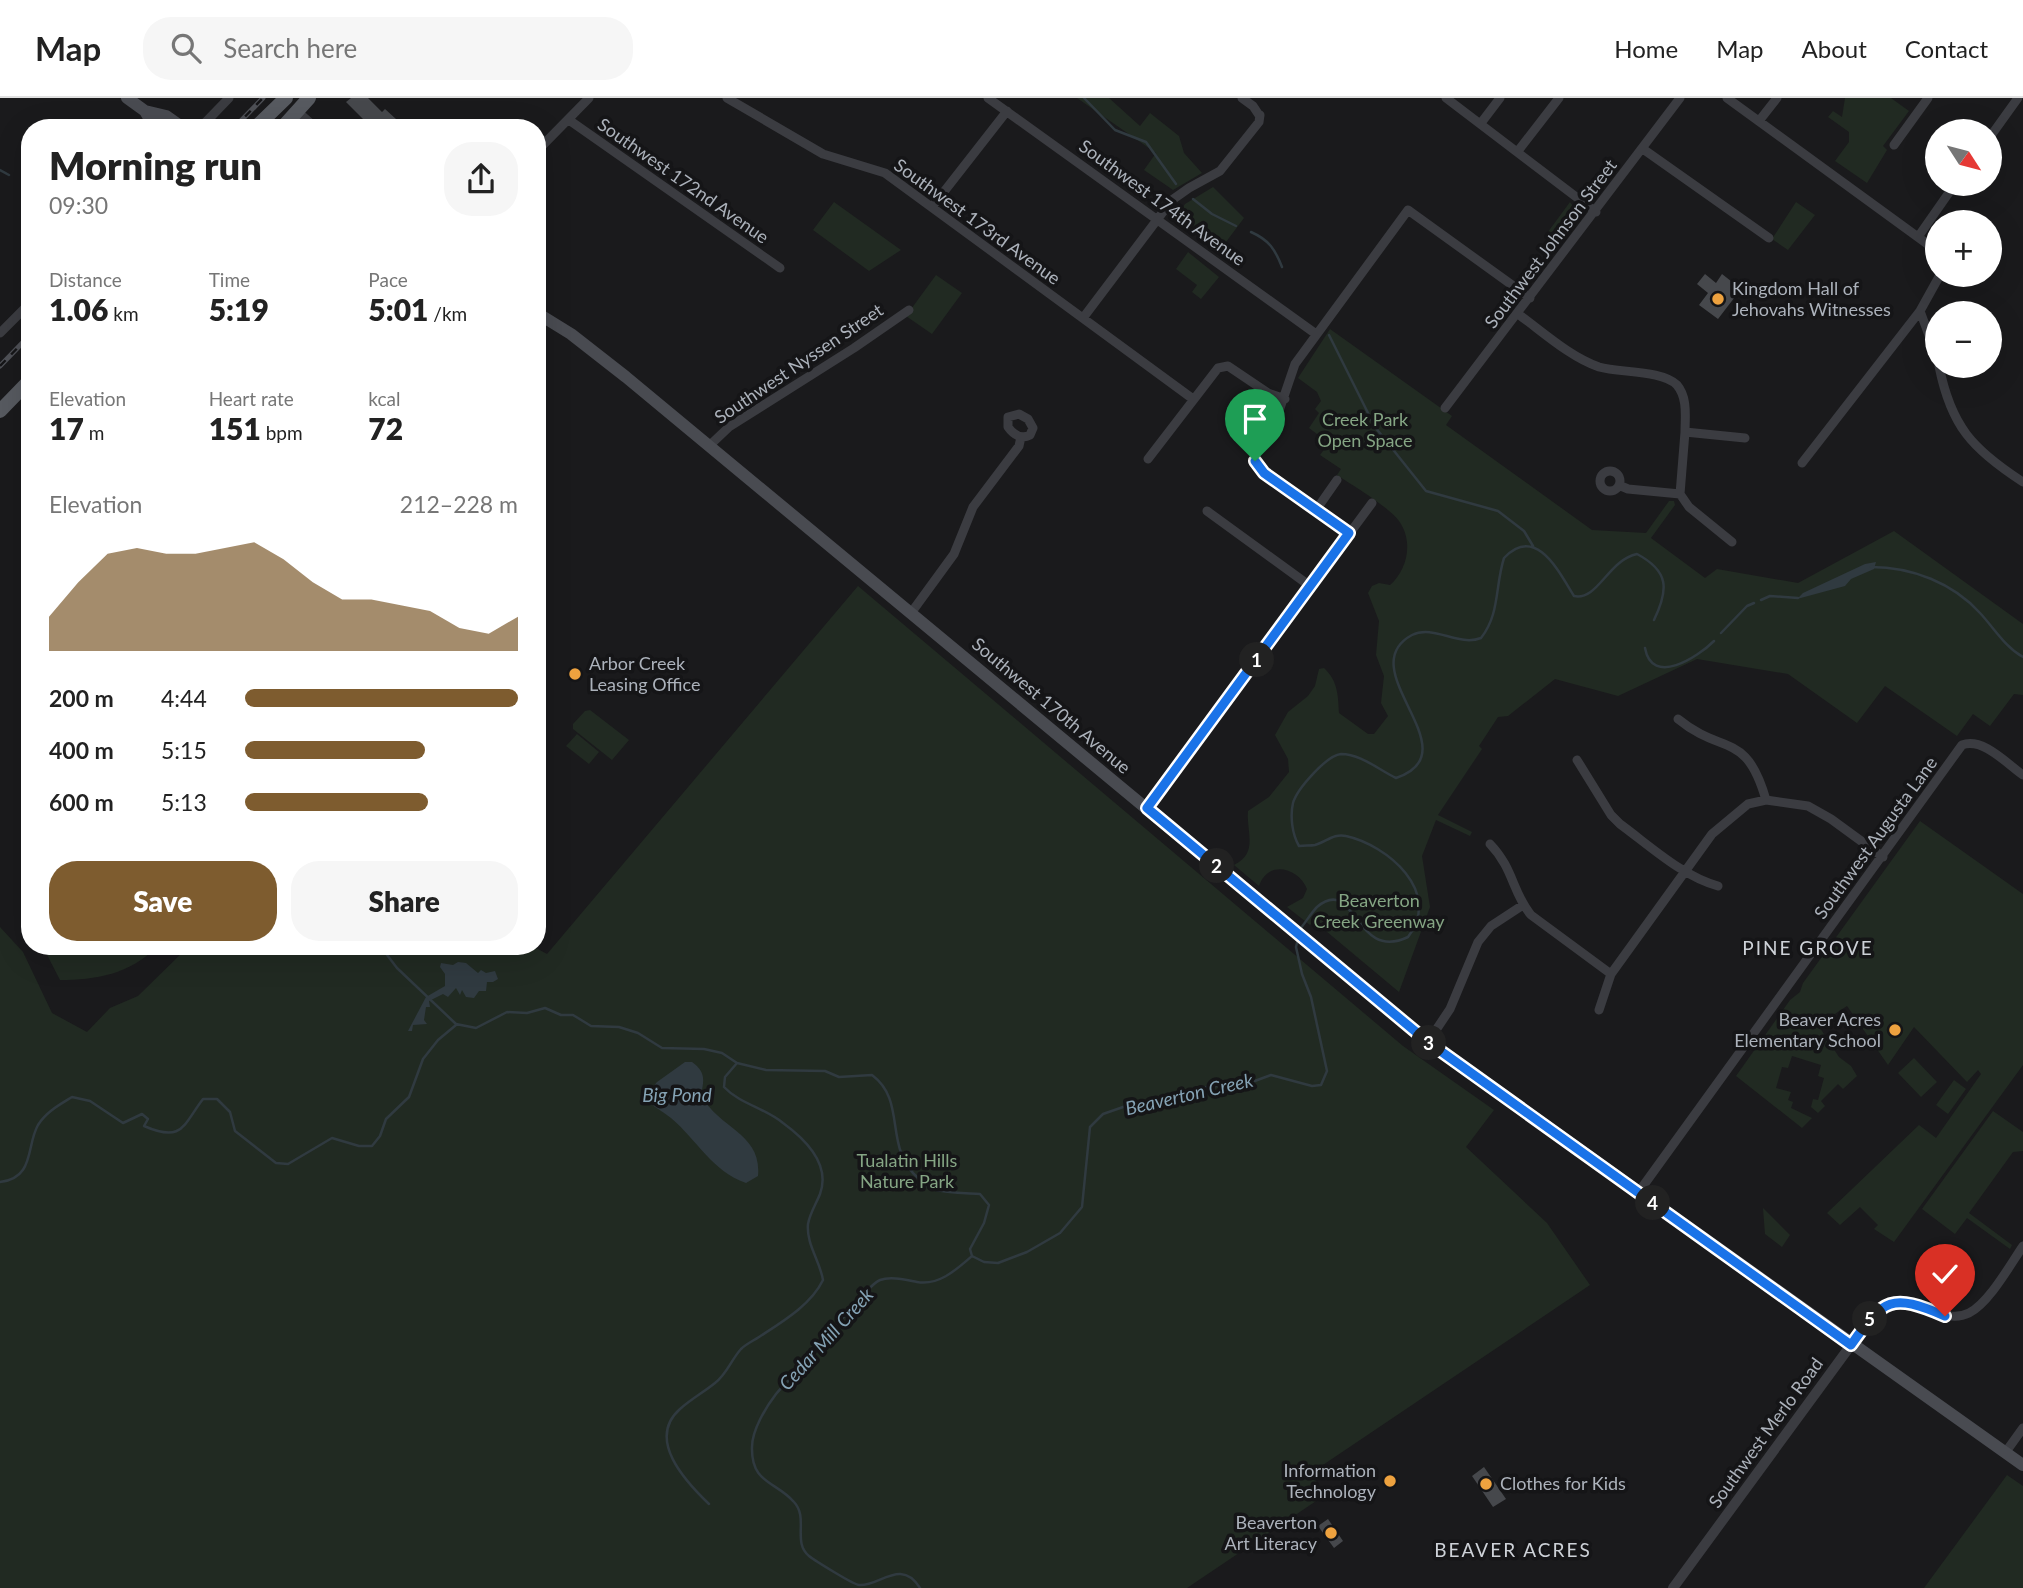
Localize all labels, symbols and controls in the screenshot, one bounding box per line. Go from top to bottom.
search box [143,17,633,80]
text: Map [35,28,101,68]
icon: search [167,29,205,67]
text: Search here [223,32,357,64]
text: Home [1614,34,1678,63]
text: Map [1716,34,1764,63]
text: About [1802,34,1867,63]
text: Contact [1905,34,1988,63]
street label: Southwest 172nd Avenue [594,113,773,248]
north arrow [1925,119,2002,196]
map controls [1925,119,2002,378]
street label: Southwest 174th Avenue [1075,134,1250,270]
text: Morning run [49,142,262,188]
button: share [444,142,518,216]
street label: Southwest 173rd Avenue [890,154,1065,289]
street label: Southwest Johnson Street [1479,154,1621,332]
text: 09:30 [49,191,108,219]
button: + [1925,210,2002,287]
text: Distance [49,268,122,291]
text: Time [209,268,250,291]
text: Pace [368,268,408,291]
place label: Kingdom Hall of Jehovahs Witnesses [1732,277,1891,320]
text: 1.06 [49,291,108,327]
text: 5:19 [209,291,269,327]
text: 5:01 [368,291,428,327]
marker: Kingdom Hall of Jehovahs Witnesses [1710,291,1726,307]
street label: Southwest Nyssen Street [710,298,887,428]
button: − [1925,301,2002,378]
text: km [108,302,139,325]
text: /km [428,302,467,325]
text: Elevation [49,387,126,410]
text: Heart rate [209,387,294,410]
text: kcal [368,387,400,410]
pin [1225,389,1285,461]
icon: arrive [1236,400,1274,438]
park label: Creek Park Open Space [1317,408,1413,451]
text: 17 [49,410,84,446]
text: 151 [209,410,261,446]
text: 72 [368,410,403,446]
text: m [84,421,104,444]
text: bpm [261,421,303,444]
text: Elevation [49,490,142,518]
text: 212–228 m [400,490,518,518]
street label: Southwest 170th Avenue [968,632,1135,778]
pin: 1 [1240,642,1274,678]
text: 1 [1251,648,1262,671]
place label: Arbor Creek Leasing Office [589,652,700,695]
marker: Arbor Creek Leasing Office [567,666,583,682]
text: 200 m [49,684,114,712]
text: 4:44 [161,684,207,712]
text: 400 m [49,736,114,764]
text: 5:15 [161,736,207,764]
street label: Southwest Augusta Lane [1809,752,1941,923]
text: 600 m [49,788,114,816]
text: 5:13 [161,788,207,816]
pin: 2 [1200,848,1234,884]
text: 2 [1211,854,1222,877]
button: Save [49,861,277,941]
button: Share [291,861,518,941]
park label: Beaverton Creek Greenway [1313,889,1445,932]
district label: PINE GROVE [1742,936,1874,959]
place label: Beaver Acres Elementary School [1734,1008,1881,1051]
marker: Beaver Acres Elementary School [1887,1022,1903,1038]
pin: 3 [1412,1026,1446,1060]
text: 3 [1423,1031,1434,1054]
water label: Beaverton Creek [1123,1067,1256,1119]
water label: Big Pond [642,1083,712,1106]
park label: Tualatin Hills Nature Park [857,1149,958,1192]
pin: 4 [1636,1186,1670,1220]
text: 4 [1647,1191,1658,1214]
pin [1915,1244,1975,1316]
icon: check [1926,1255,1964,1293]
water label: Cedar Mill Creek [774,1282,878,1395]
pin: 5 [1853,1302,1888,1336]
text: 5 [1864,1307,1875,1330]
street label: Southwest Merlo Road [1703,1353,1827,1512]
place label: Information Technology [1283,1459,1377,1502]
place label: Clothes for Kids [1500,1472,1626,1494]
marker: Information Technology [1382,1473,1398,1489]
marker: Clothes for Kids [1478,1476,1494,1492]
place label: Beaverton Art Literacy [1225,1511,1318,1554]
marker: Beaverton Art Literacy [1323,1525,1339,1541]
district label: BEAVER ACRES [1434,1538,1592,1561]

